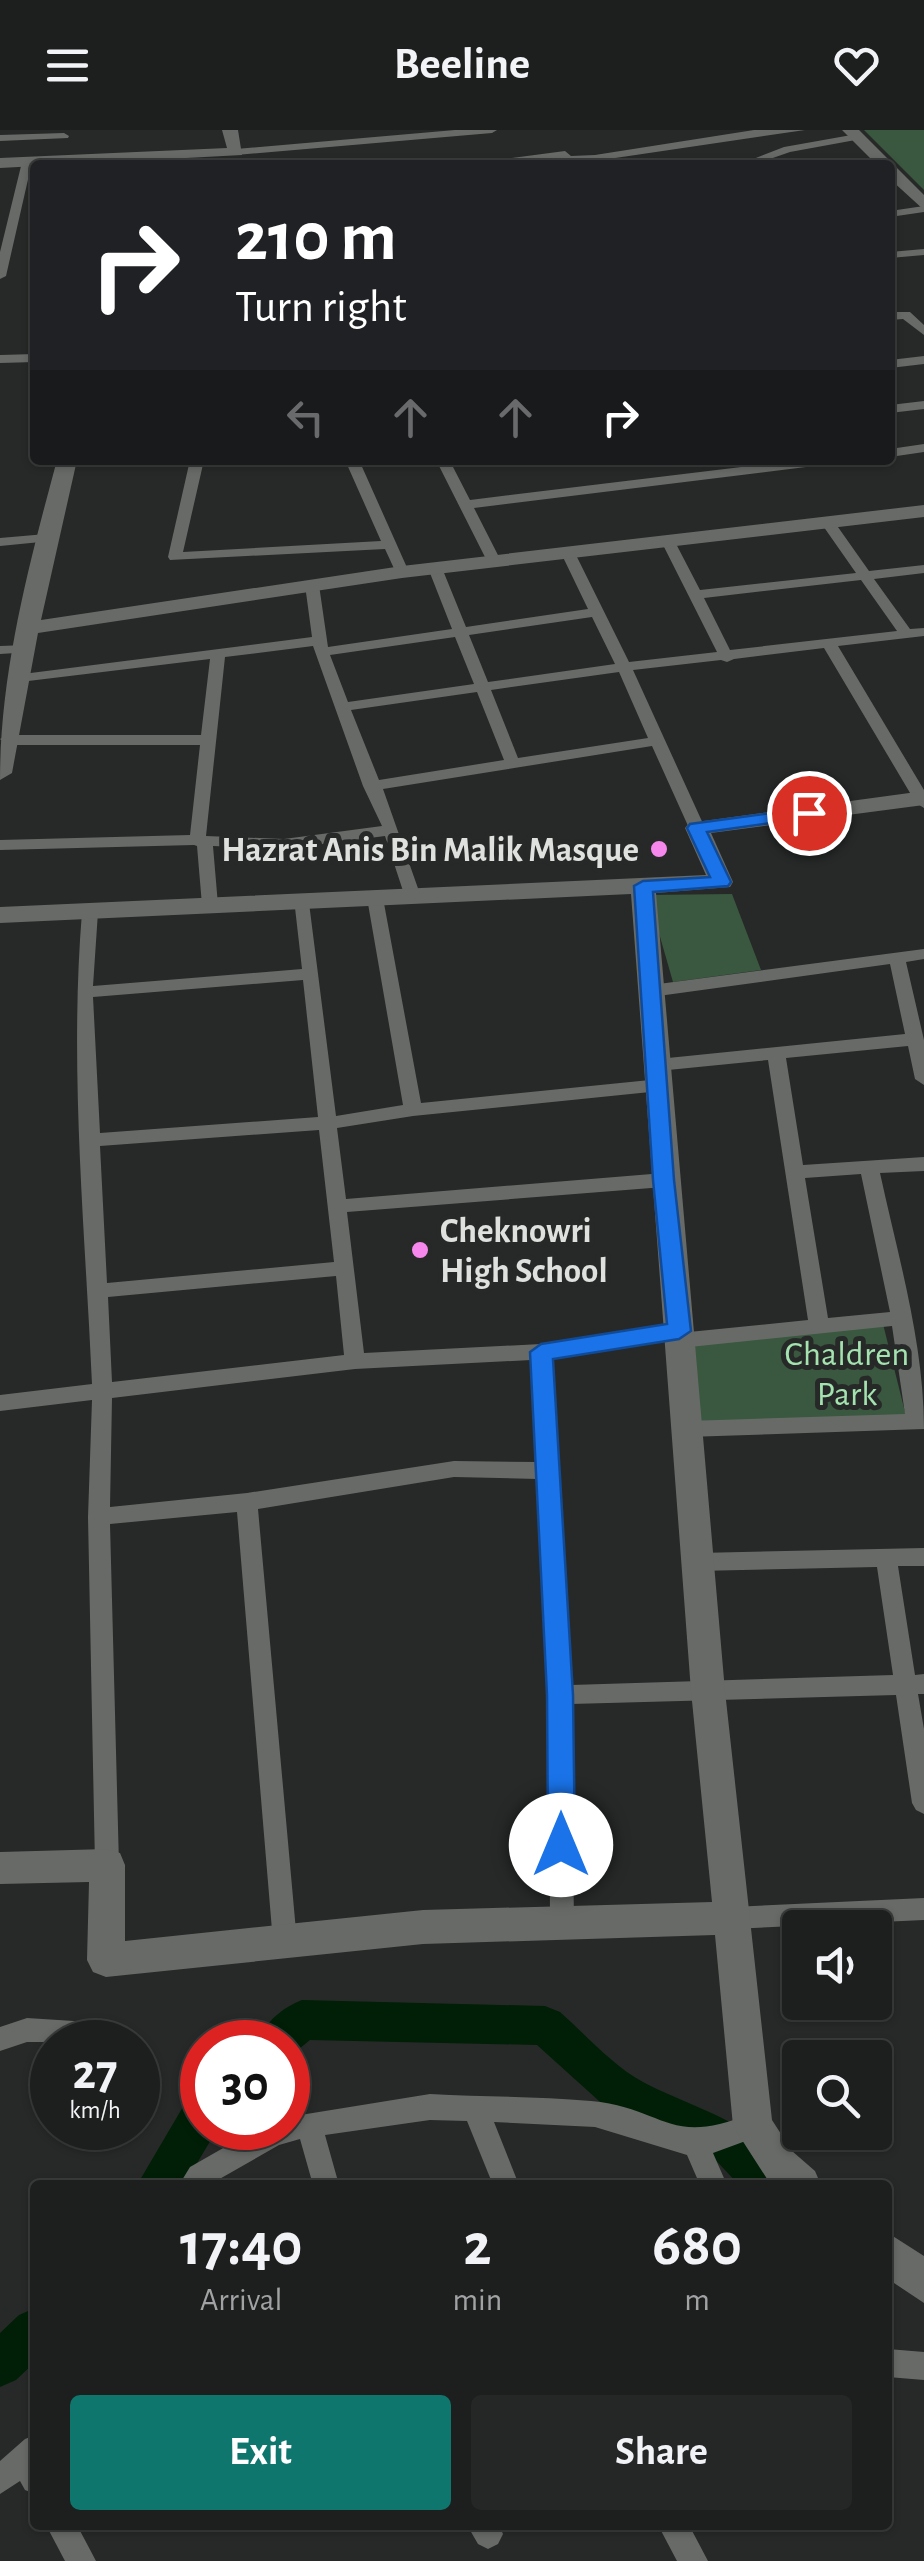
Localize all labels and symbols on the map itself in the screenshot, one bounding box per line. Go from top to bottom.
pin [767,771,852,856]
place label: Hazrat Anis Bin Malik Masque [221,833,639,868]
marker: Hazrat Anis Bin Malik Masque [648,838,670,860]
place label: Cheknowri High School [440,1214,608,1289]
marker: Cheknowri High School [409,1239,431,1261]
park label: Chaldren Park [785,1337,909,1412]
position arrow [509,1793,613,1897]
speed limit sign: 30 [180,2020,310,2150]

